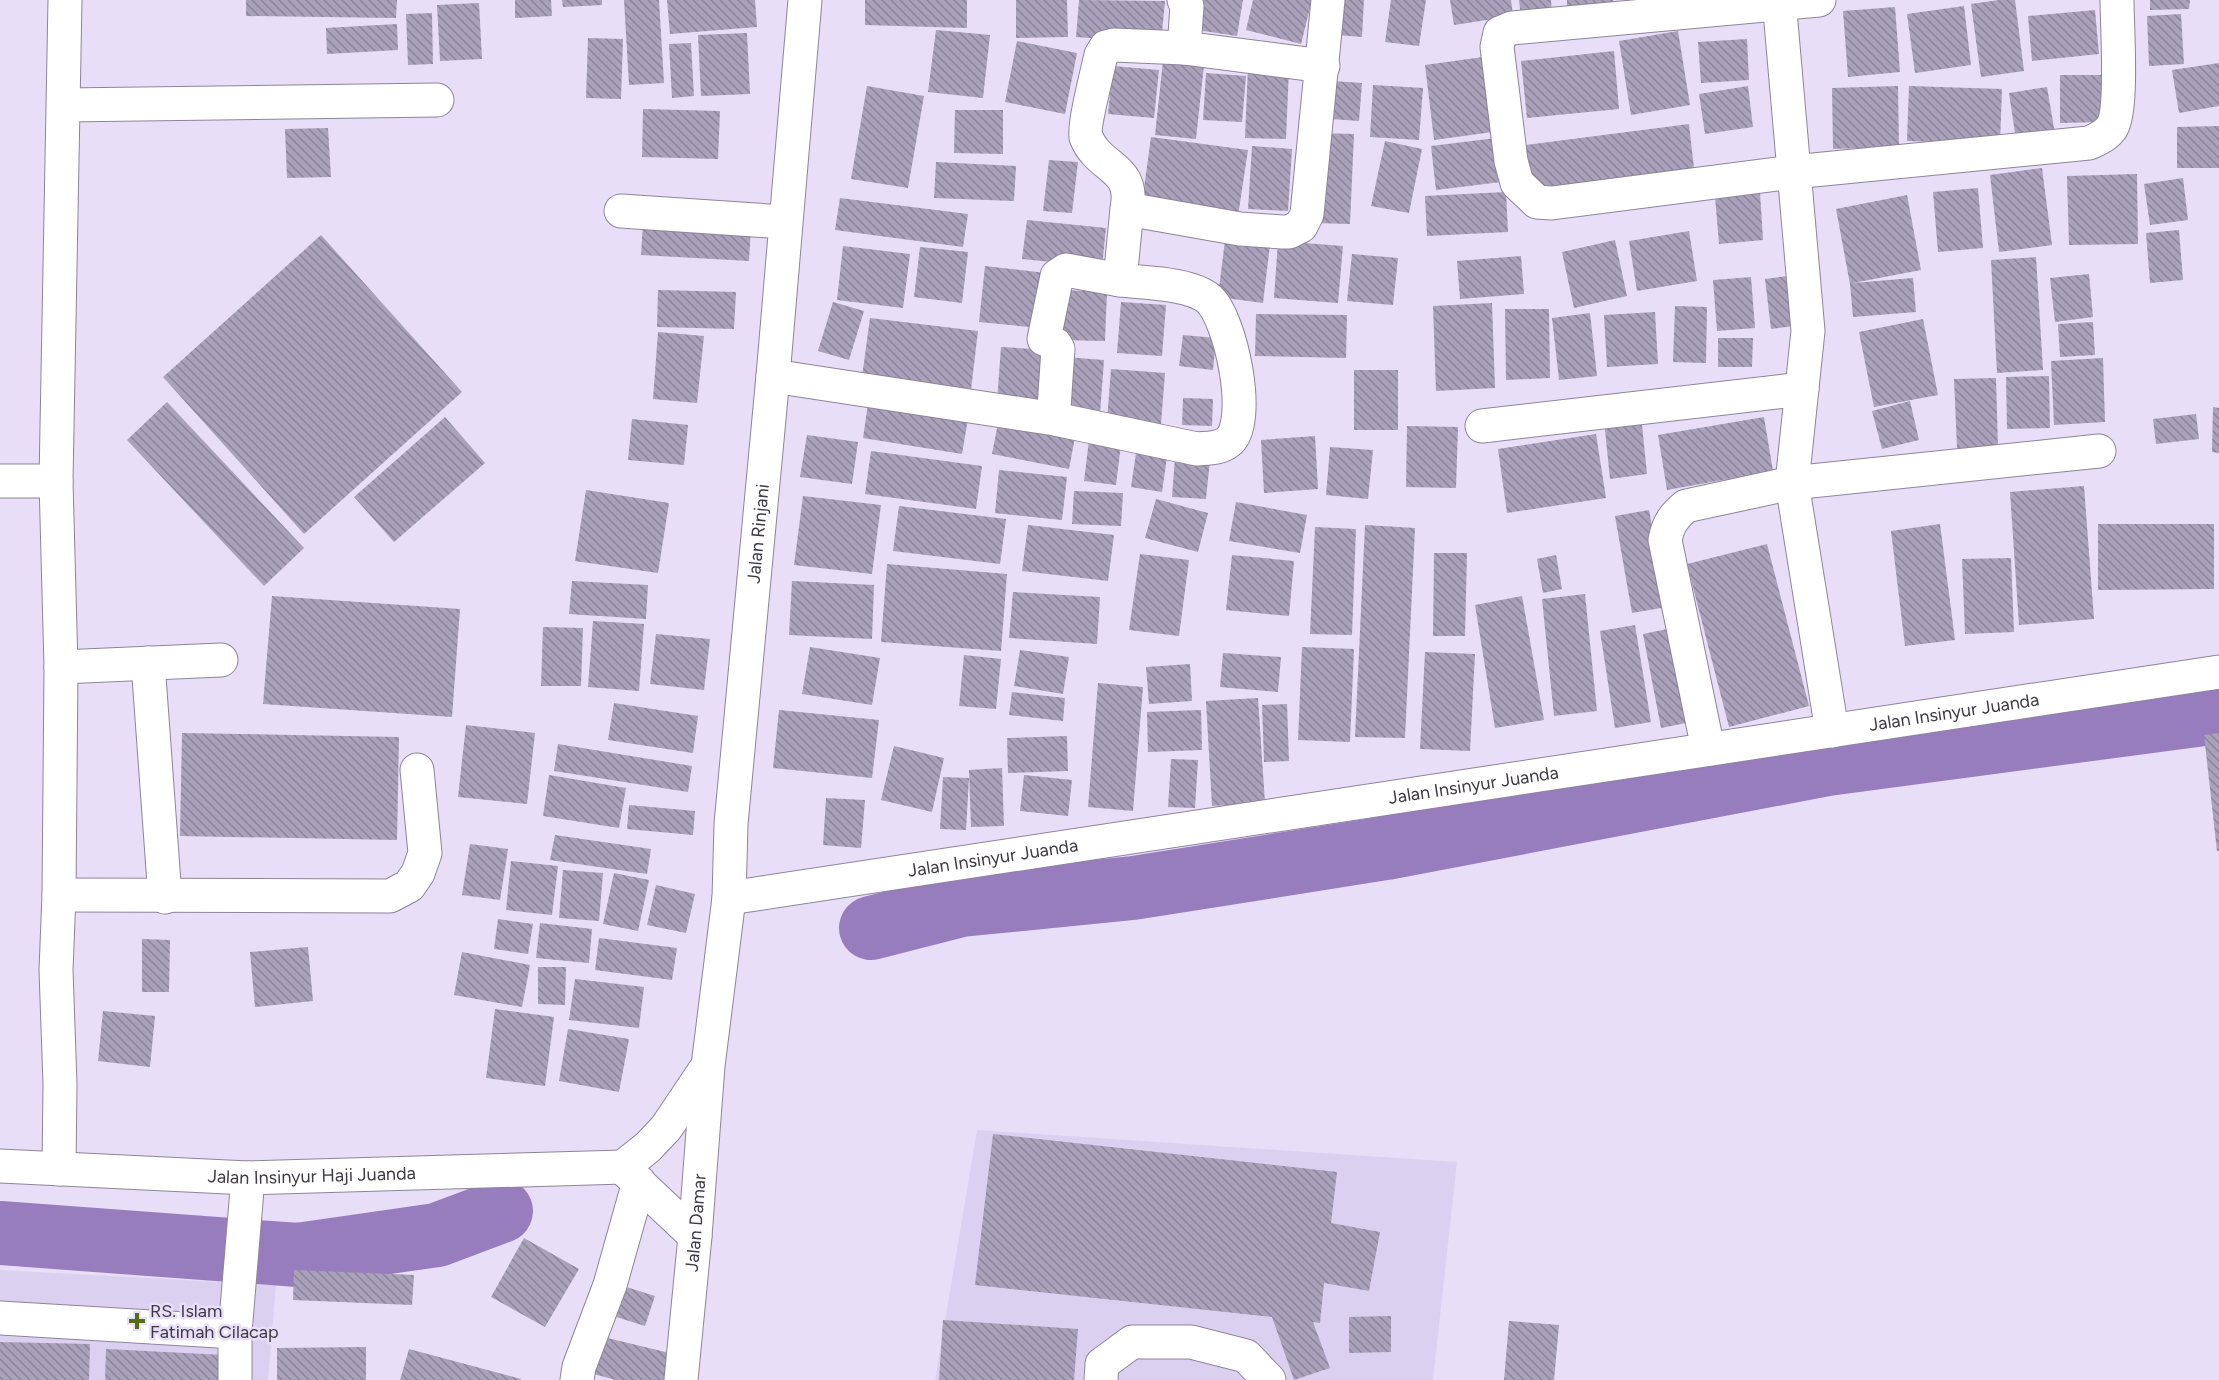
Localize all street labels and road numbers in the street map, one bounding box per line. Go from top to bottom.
street label: Jalan Rinjani [743,483,774,585]
street label: Jalan Insinyur Juanda [1867,688,2041,736]
street label: Jalan Insinyur Juanda [1387,761,1560,809]
street label: Jalan Insinyur Juanda [906,834,1080,882]
street label: Jalan Insinyur Haji Juanda [207,1162,416,1189]
street label: Jalan Damar [681,1173,711,1273]

